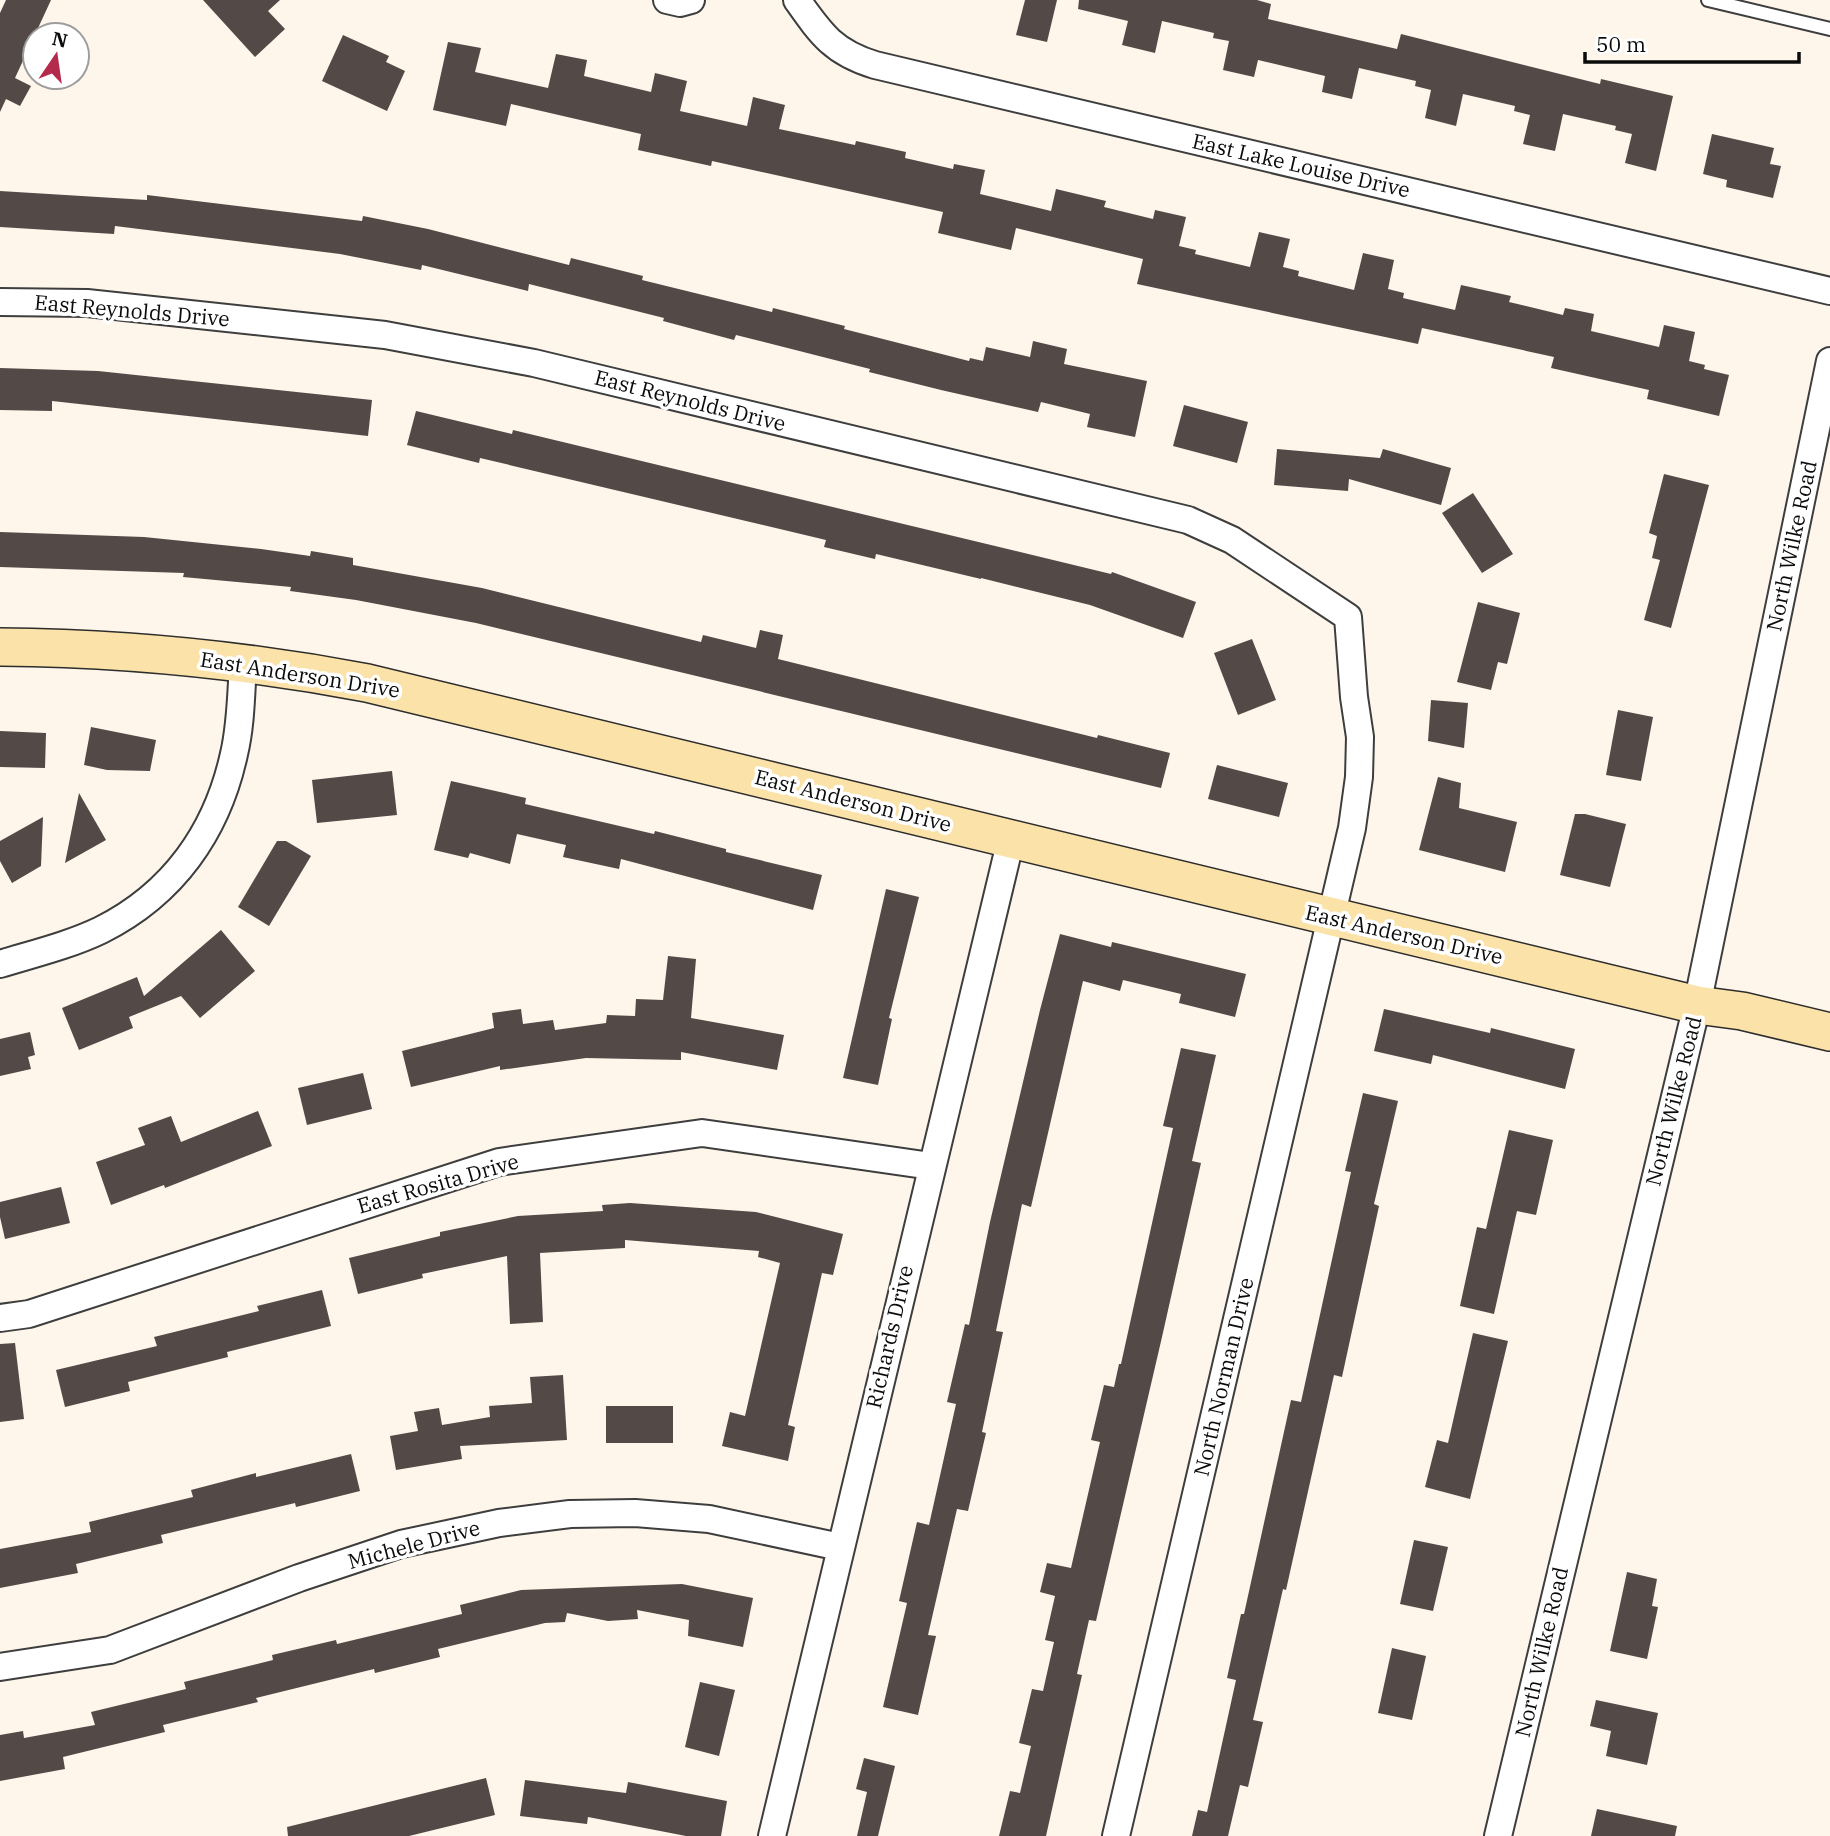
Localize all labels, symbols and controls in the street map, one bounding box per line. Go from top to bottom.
north arrow [21,21,91,91]
scale bar [1585,21,1798,65]
text: N [50,26,70,53]
text: 50 m [1596,30,1646,58]
street label: East Lake Louise Drive [1190,126,1413,204]
street label: East Reynolds Drive [33,288,231,332]
street label: East Reynolds Drive [592,363,789,437]
street label: North Wilke Road [1759,458,1823,634]
street label: East Anderson Drive [198,644,402,704]
street label: East Anderson Drive [752,762,955,838]
street label: East Anderson Drive [1303,898,1506,970]
street label: North Wilke Road [1638,1013,1708,1189]
street label: East Rosita Drive [354,1147,522,1219]
street label: Richards Drive [859,1262,919,1411]
street label: North Norman Drive [1187,1275,1260,1479]
street label: Michele Drive [345,1513,483,1575]
street label: North Wilke Road [1508,1564,1574,1740]

